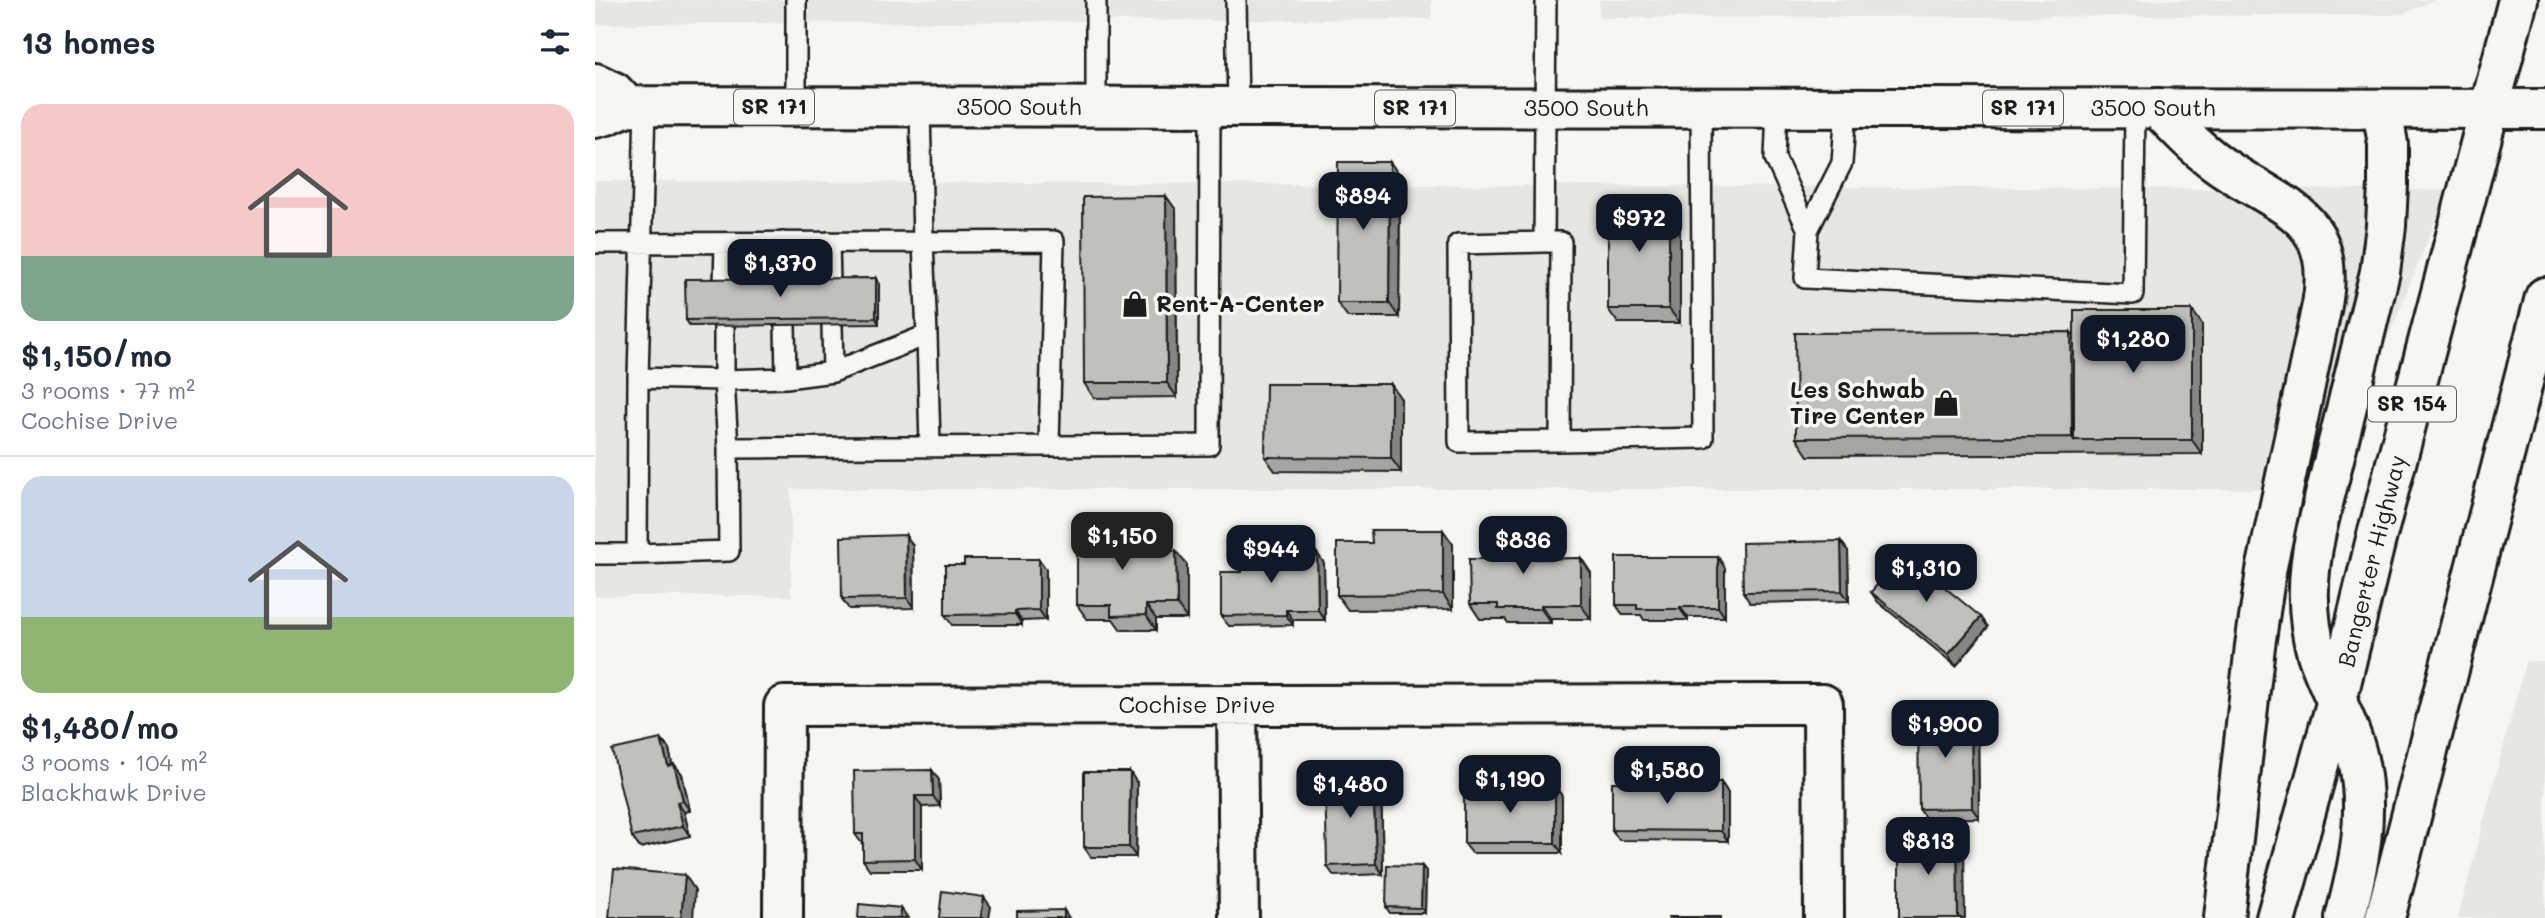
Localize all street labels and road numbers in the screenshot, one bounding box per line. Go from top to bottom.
road number: SR 171 [734,90,814,124]
road number: SR 171 [1375,90,1455,126]
road number: SR 171 [1983,90,2063,126]
street label: 3500 South [957,91,1081,121]
street label: 3500 South [1524,92,1648,122]
street label: 3500 South [2091,92,2215,122]
road number: SR 154 [2368,386,2456,422]
street label: Bangerter Highway [2330,452,2412,670]
street label: Cochise Drive [1118,689,1276,719]

